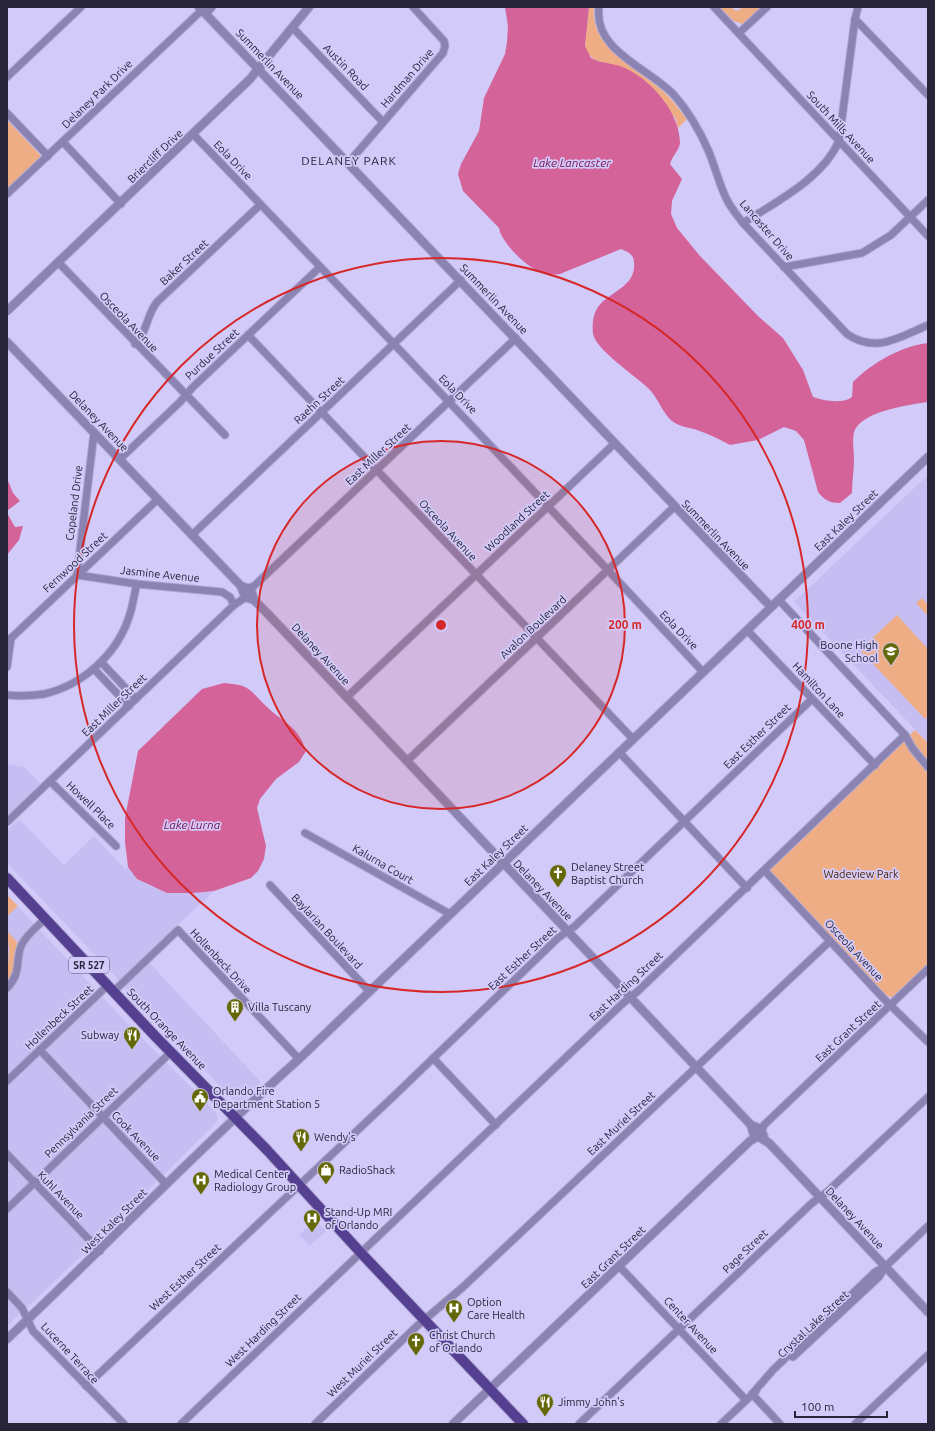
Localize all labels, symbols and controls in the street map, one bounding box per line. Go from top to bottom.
street label: Summerlin Avenue [233,26,307,102]
street label: Austin Road [321,41,371,93]
street label: Hardman Drive [378,46,436,110]
street label: Delaney Park Drive [59,57,135,131]
street label: South Mills Avenue [805,89,877,165]
street label: Briercliff Drive [125,127,185,185]
street label: Eola Drive [211,138,255,182]
district label: DELANEY PARK [301,154,397,167]
water label: Lake Lancaster [533,156,611,169]
street label: Lancaster Drive [738,197,796,263]
street label: Baker Street [157,236,211,287]
street label: Summerlin Avenue [457,261,531,337]
street label: Osceola Avenue [97,289,161,355]
street label: Purdue Street [183,326,242,382]
street label: Eola Drive [436,372,480,416]
street label: Raehn Street [291,373,347,426]
street label: Delaney Avenue [67,388,131,454]
street label: East Miller Street [343,420,414,487]
street label: Copeland Drive [63,465,85,541]
street label: East Kaley Street [812,486,881,553]
street label: Woodland Street [482,488,552,554]
street label: Osceola Avenue [417,497,479,563]
street label: Summerlin Avenue [679,497,753,573]
street label: Fernwood Street [40,529,110,595]
street label: Jasmine Avenue [120,564,200,584]
street label: Avalon Boulevard [497,593,569,661]
street label: Eola Drive [657,608,701,652]
centre of rings [434,618,448,632]
text: 200 m [608,618,642,631]
text: 400 m [791,618,825,631]
street label: Delaney Avenue [289,621,353,687]
place label: Boone High School [820,639,878,664]
school or university icon: Boone High School [881,641,901,666]
street label: Hamilton Lane [790,660,848,720]
street label: East Miller Street [79,671,149,739]
street label: East Esther Street [721,700,793,771]
street label: Howell Place [64,779,118,831]
water label: Lake Lurna [164,818,221,831]
street label: East Kaley Street [462,821,531,888]
street label: Kalurna Court [351,842,416,887]
street label: Delaney Avenue [511,857,575,923]
place label: Delaney Street Baptist Church [571,861,645,886]
church icon: Delaney Street Baptist Church [548,863,568,888]
park label: Wadeview Park [823,868,899,880]
street label: Baylarian Boulevard [289,891,365,971]
street label: Osceola Avenue [823,917,885,983]
street label: East Esther Street [486,923,559,993]
street label: Hollenbeck Drive [188,926,254,996]
street label: East Harding Street [587,948,666,1023]
road number: SR 527 [69,957,109,973]
street label: Hollenbeck Street [22,982,96,1052]
street label: South Orange Avenue [125,986,209,1072]
building icon: Villa Tuscany [225,997,245,1022]
street label: East Grant Street [813,997,883,1064]
place label: Villa Tuscany [248,1001,312,1013]
restaurant icon: Subway [122,1025,142,1050]
place label: Subway [81,1029,120,1041]
street label: Pennsylvania Street [42,1084,120,1160]
place label: Orlando Fire Department Station 5 [213,1085,320,1110]
public building icon: Orlando Fire Department Station 5 [190,1087,210,1112]
street label: East Muriel Street [585,1088,658,1157]
street label: Cook Avenue [109,1109,163,1163]
restaurant icon: Wendy's [291,1127,311,1152]
place label: Wendy's [314,1131,356,1143]
shop icon: RadioShack [316,1160,336,1185]
place label: RadioShack [339,1164,396,1176]
place label: Medical Center Radiology Group [214,1168,296,1193]
street label: Kuhl Avenue [35,1169,87,1221]
hospital icon: Medical Center Radiology Group [191,1170,211,1195]
street label: West Kaley Street [79,1185,150,1256]
street label: Delaney Avenue [823,1185,887,1251]
place label: Stand-Up MRI of Orlando [325,1206,392,1231]
hospital icon: Stand-Up MRI of Orlando [302,1208,322,1233]
street label: East Grant Street [578,1223,648,1291]
street label: Page Street [720,1226,770,1275]
street label: West Esther Street [147,1241,223,1313]
street label: Crystal Lake Street [775,1288,851,1360]
street label: West Harding Street [223,1290,304,1369]
street label: Center Avenue [662,1294,720,1356]
place label: Option Care Health [467,1296,525,1321]
hospital icon: Option Care Health [444,1298,464,1323]
street label: Lucerne Terrace [39,1320,101,1386]
street label: West Muriel Street [325,1326,400,1399]
place label: Christ Church of Orlando [429,1329,495,1354]
church icon: Christ Church of Orlando [406,1331,426,1356]
restaurant icon: Jimmy John's [535,1392,555,1417]
scale bar [795,1393,887,1419]
place label: Jimmy John's [558,1396,625,1408]
text: 100 m [801,1400,834,1413]

